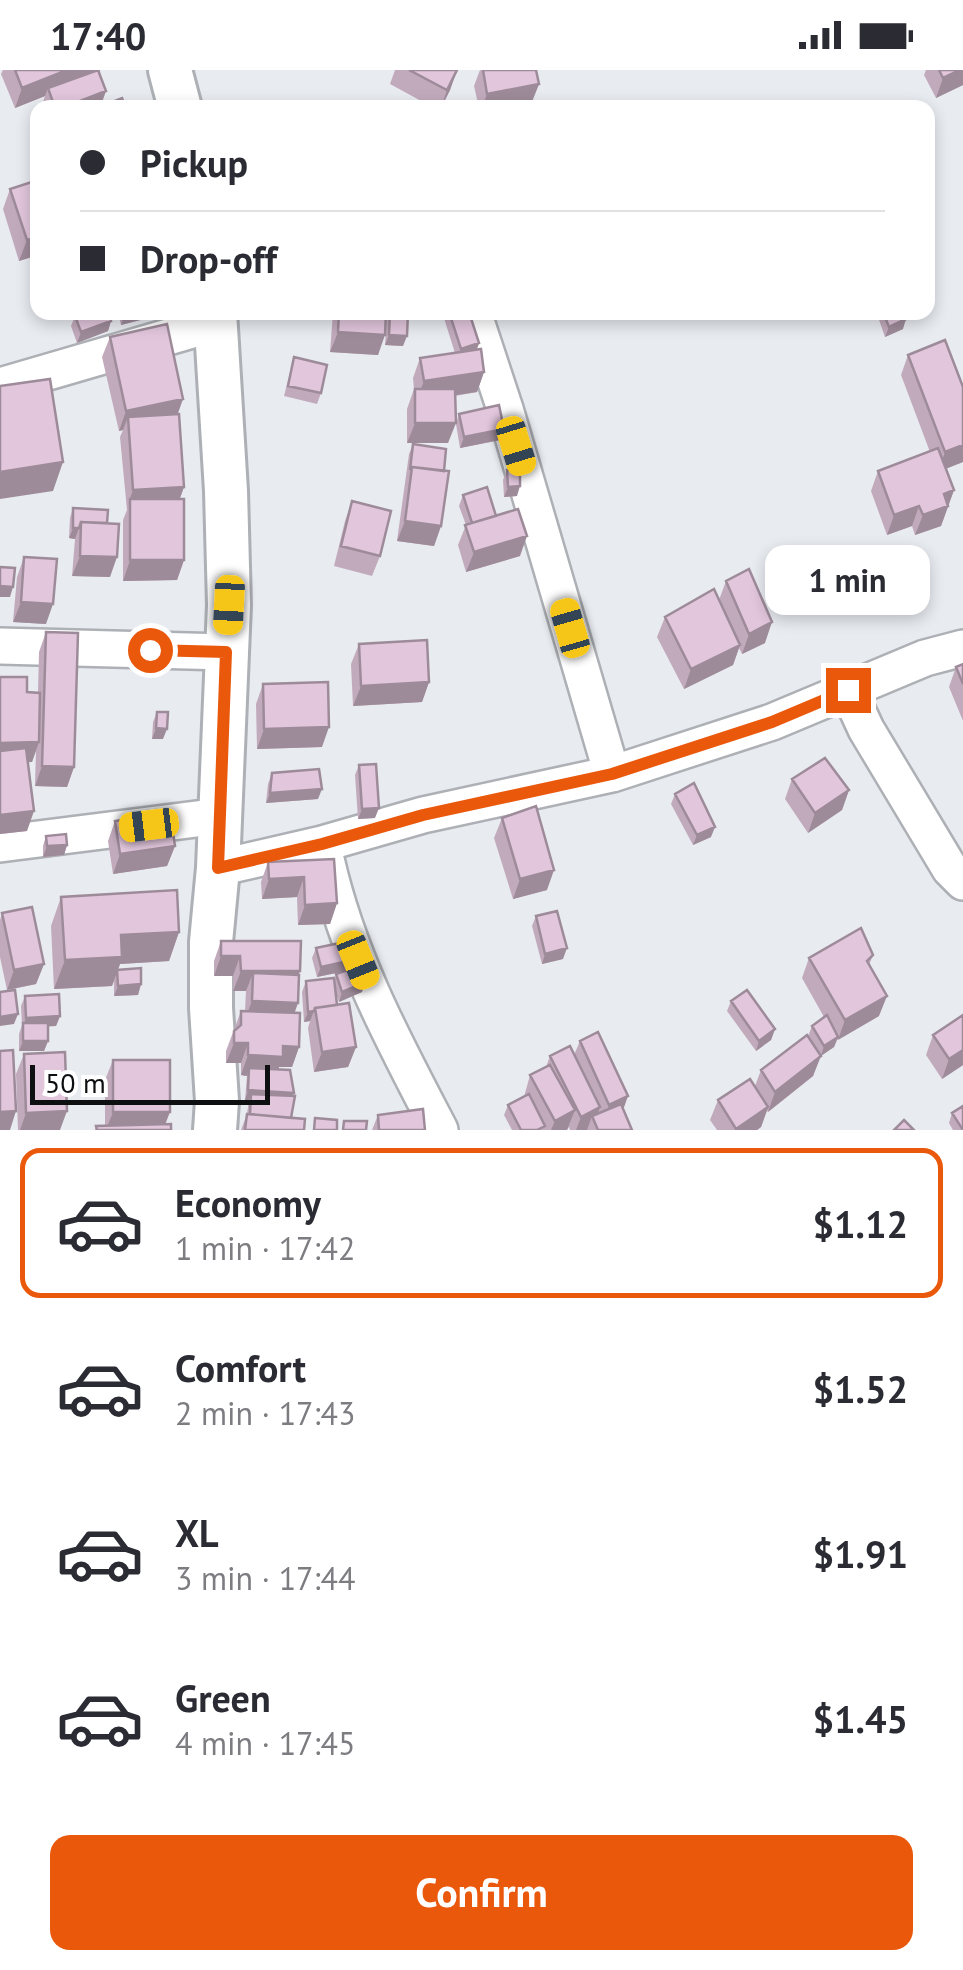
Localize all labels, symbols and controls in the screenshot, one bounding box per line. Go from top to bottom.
text: 17:40 [50,11,146,60]
text: Pickup [140,138,248,187]
text: Drop-off [140,234,277,283]
car [493,413,539,479]
callout: 1 min [766,545,930,615]
text: 1 min [808,559,887,601]
car [212,574,246,636]
car [547,595,593,661]
route start [128,628,173,673]
route end [826,668,871,713]
car [117,806,181,844]
car [333,927,383,993]
scale bar [30,1060,270,1104]
text: 50 m [45,1064,106,1101]
icon: car [55,1178,145,1268]
text: Economy [175,1178,321,1227]
text: $1.12 [812,1199,908,1248]
text: 1 min · 17:42 [175,1227,355,1269]
icon: car [55,1343,145,1433]
text: Comfort [175,1343,306,1392]
text: $1.52 [812,1364,908,1413]
text: 2 min · 17:43 [175,1392,355,1434]
icon: car [55,1508,145,1598]
text: XL [175,1508,219,1557]
text: $1.91 [812,1529,908,1578]
text: 3 min · 17:44 [175,1557,355,1599]
icon: car [55,1673,145,1763]
text: Green [175,1673,271,1722]
text: $1.45 [812,1694,908,1743]
text: 4 min · 17:45 [175,1722,355,1764]
button: Confirm [50,1835,913,1950]

